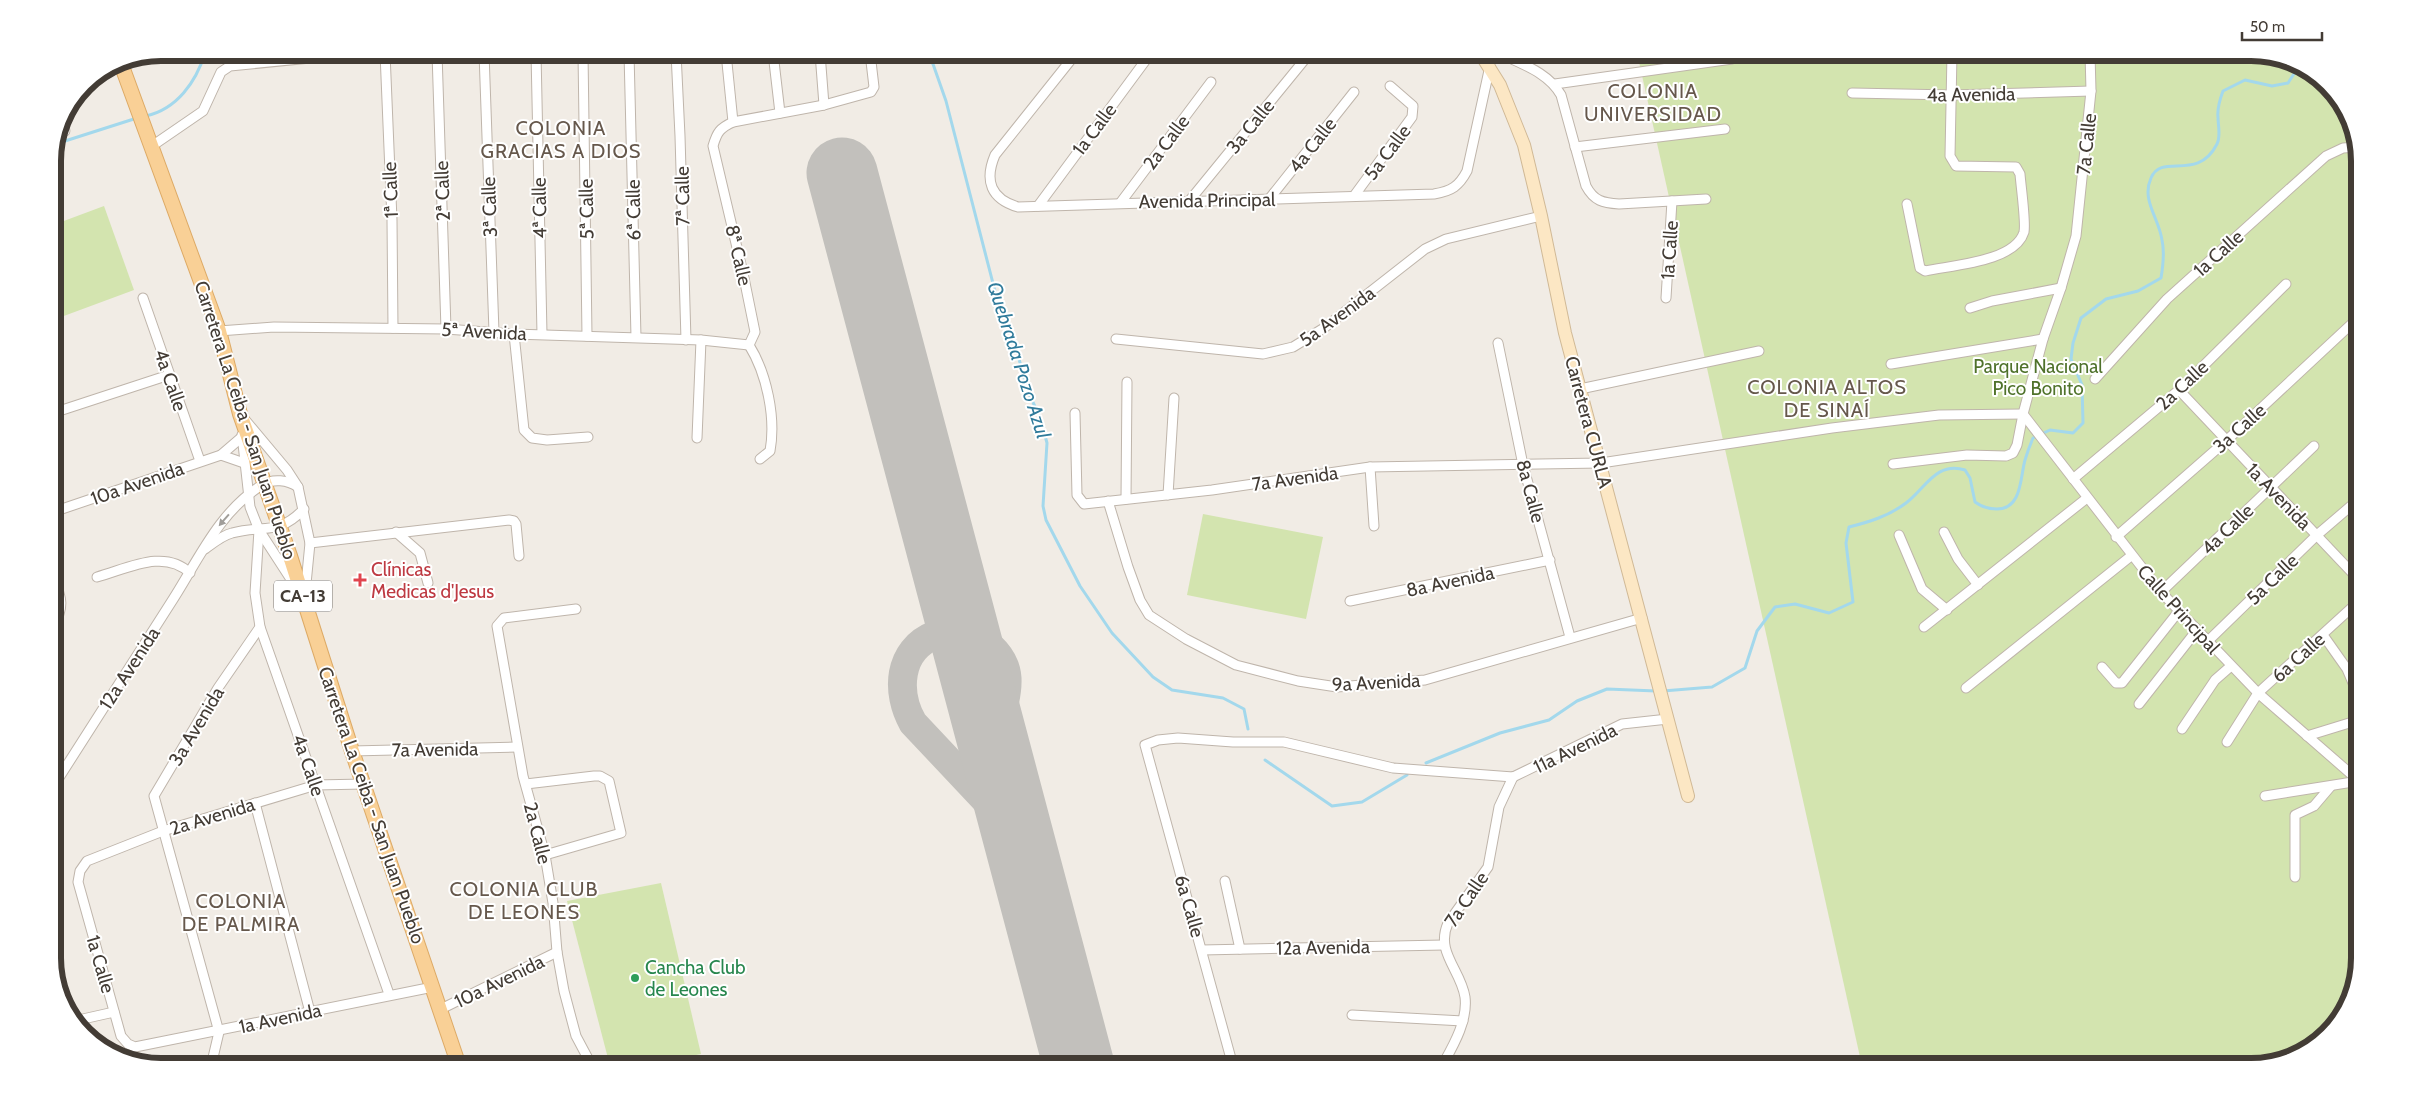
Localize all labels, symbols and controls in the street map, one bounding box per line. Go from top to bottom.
scale bar [2242,10,2322,42]
text: 50 m [2250,18,2285,36]
district label: COLONIA UNIVERSIDAD [1584,79,1722,126]
street label: 4a Avenida [1926,82,2016,107]
street label: 3a Calle [1222,94,1279,158]
street label: 1a Calle [1067,99,1122,160]
street label: 2a Calle [1138,110,1195,174]
street label: 7a Calle [2072,112,2101,176]
street label: 4a Calle [1284,113,1341,178]
district label: COLONIA GRACIAS A DIOS [480,116,642,163]
street label: 5a Calle [1359,120,1416,184]
street label: 2ª Calle [430,160,455,222]
street label: 1ª Calle [378,161,403,219]
street label: 7ª Calle [670,166,695,226]
street label: 3ª Calle [477,176,502,238]
street label: 4ª Calle [527,177,552,239]
street label: 5ª Calle [574,178,599,239]
street label: 6ª Calle [621,179,646,241]
street label: Avenida Principal [1138,188,1276,213]
street label: 1a Calle [1656,220,1683,280]
street label: 8ª Calle [720,222,757,288]
street label: 1a Calle [2189,225,2248,282]
street label: Carretera La Ceiba - San Juan Pueblo [190,278,302,562]
water label: Quebrada Pozo Azul [982,279,1056,442]
street label: 5a Avenida [1295,281,1380,352]
street label: 5ª Avenida [441,318,527,345]
street label: 4a Calle [149,346,192,414]
street label: Carretera CURLA [1560,354,1617,491]
park label: Parque Nacional Pico Bonito [1973,355,2103,400]
street label: 2a Calle [2152,355,2213,415]
district label: COLONIA ALTOS DE SINAÍ [1747,375,1907,422]
street label: 3a Calle [2208,399,2271,458]
street label: 10a Avenida [88,457,187,510]
street label: 8a Calle [1511,457,1550,525]
street label: 1a Avenida [2241,458,2316,534]
street label: 7a Avenida [1251,461,1340,496]
street label: 4a Calle [2196,499,2258,560]
one-way arrow [219,514,230,526]
street label: 5a Calle [2242,549,2303,610]
place label: Clínicas Medicas d'Jesus [371,558,494,603]
street label: Calle Principal [2133,560,2225,659]
street label: 8a Avenida [1404,561,1496,602]
marker: Clínicas Medicas d'Jesus [353,573,367,587]
road number: CA-13 [274,580,332,612]
street label: 12a Avenida [94,623,165,714]
street label: 6a Calle [2267,627,2330,687]
street label: Carretera La Ceiba - San Juan Pueblo [313,664,430,947]
street label: 9a Avenida [1331,669,1421,696]
street label: 3a Avenida [164,683,229,770]
street label: 11a Avenida [1530,718,1621,779]
street label: 4a Calle [287,731,330,799]
street label: 7a Avenida [392,737,478,762]
street label: 2a Avenida [167,793,257,840]
street label: 2a Calle [519,800,556,867]
street label: 7a Calle [1440,867,1493,931]
street label: 6a Calle [1170,872,1209,940]
district label: COLONIA CLUB DE LEONES [450,877,598,924]
district label: COLONIA DE PALMIRA [182,889,300,936]
street label: 1a Calle [81,933,120,996]
street label: 12a Avenida [1276,935,1370,960]
street label: 10a Avenida [451,950,548,1013]
place label: Cancha Club de Leones [645,956,745,1001]
marker: Cancha Club de Leones [629,972,641,984]
street label: 1a Avenida [237,999,324,1038]

